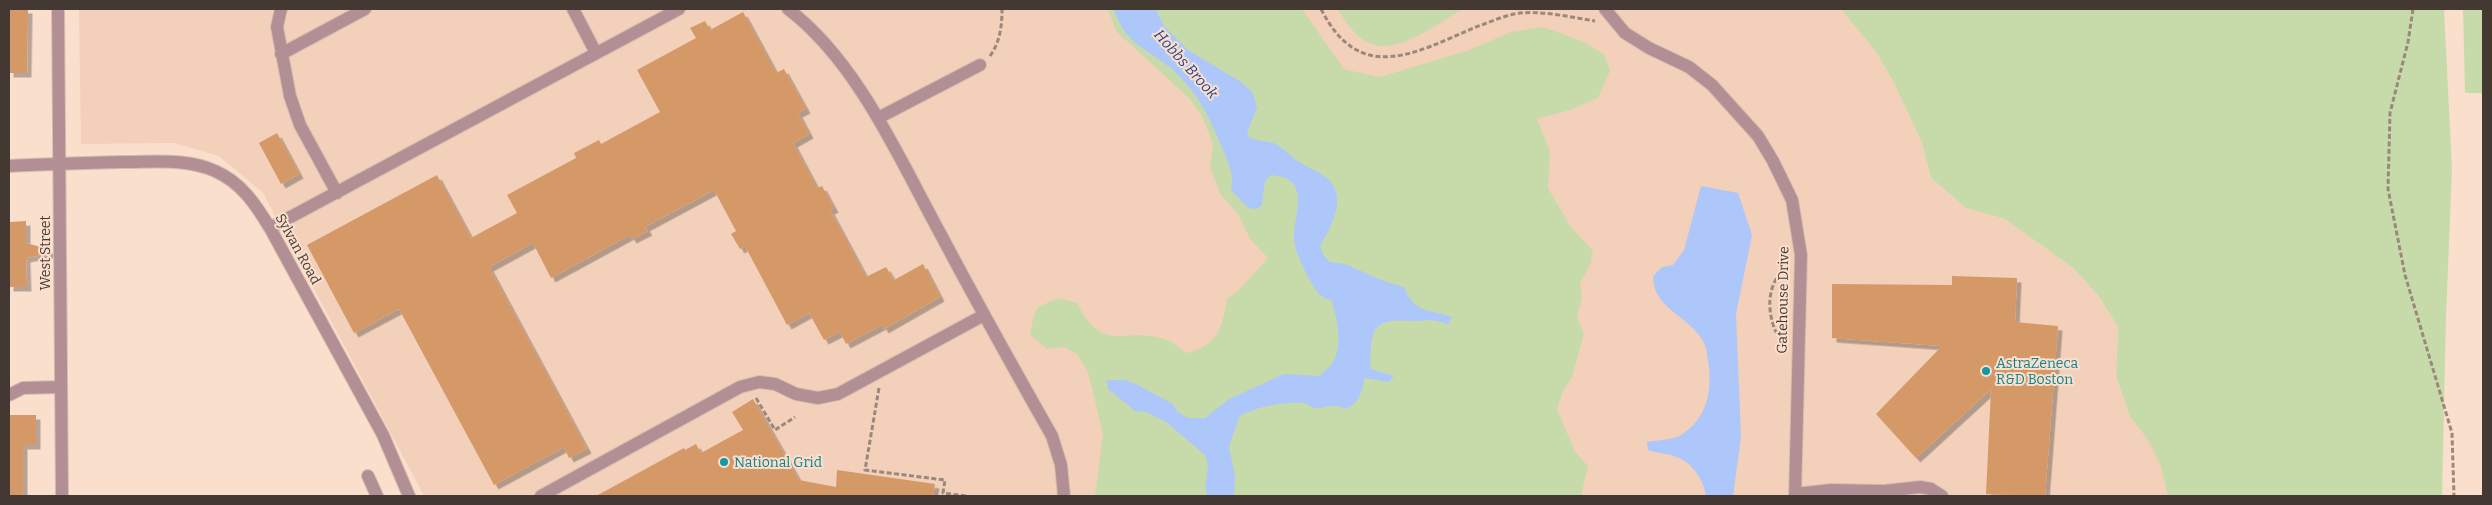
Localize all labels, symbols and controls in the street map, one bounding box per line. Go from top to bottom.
water label: Hobbs Brook [1150,26,1222,103]
street label: Sylvan Road [272,211,324,287]
street label: West Street [37,215,54,291]
street label: Gatehouse Drive [1774,246,1792,354]
place label: AstraZeneca R&D Boston [1996,355,2078,388]
marker: AstraZeneca R&D Boston [1980,365,1992,377]
place label: National Grid [734,454,822,471]
marker: National Grid [718,456,730,468]

